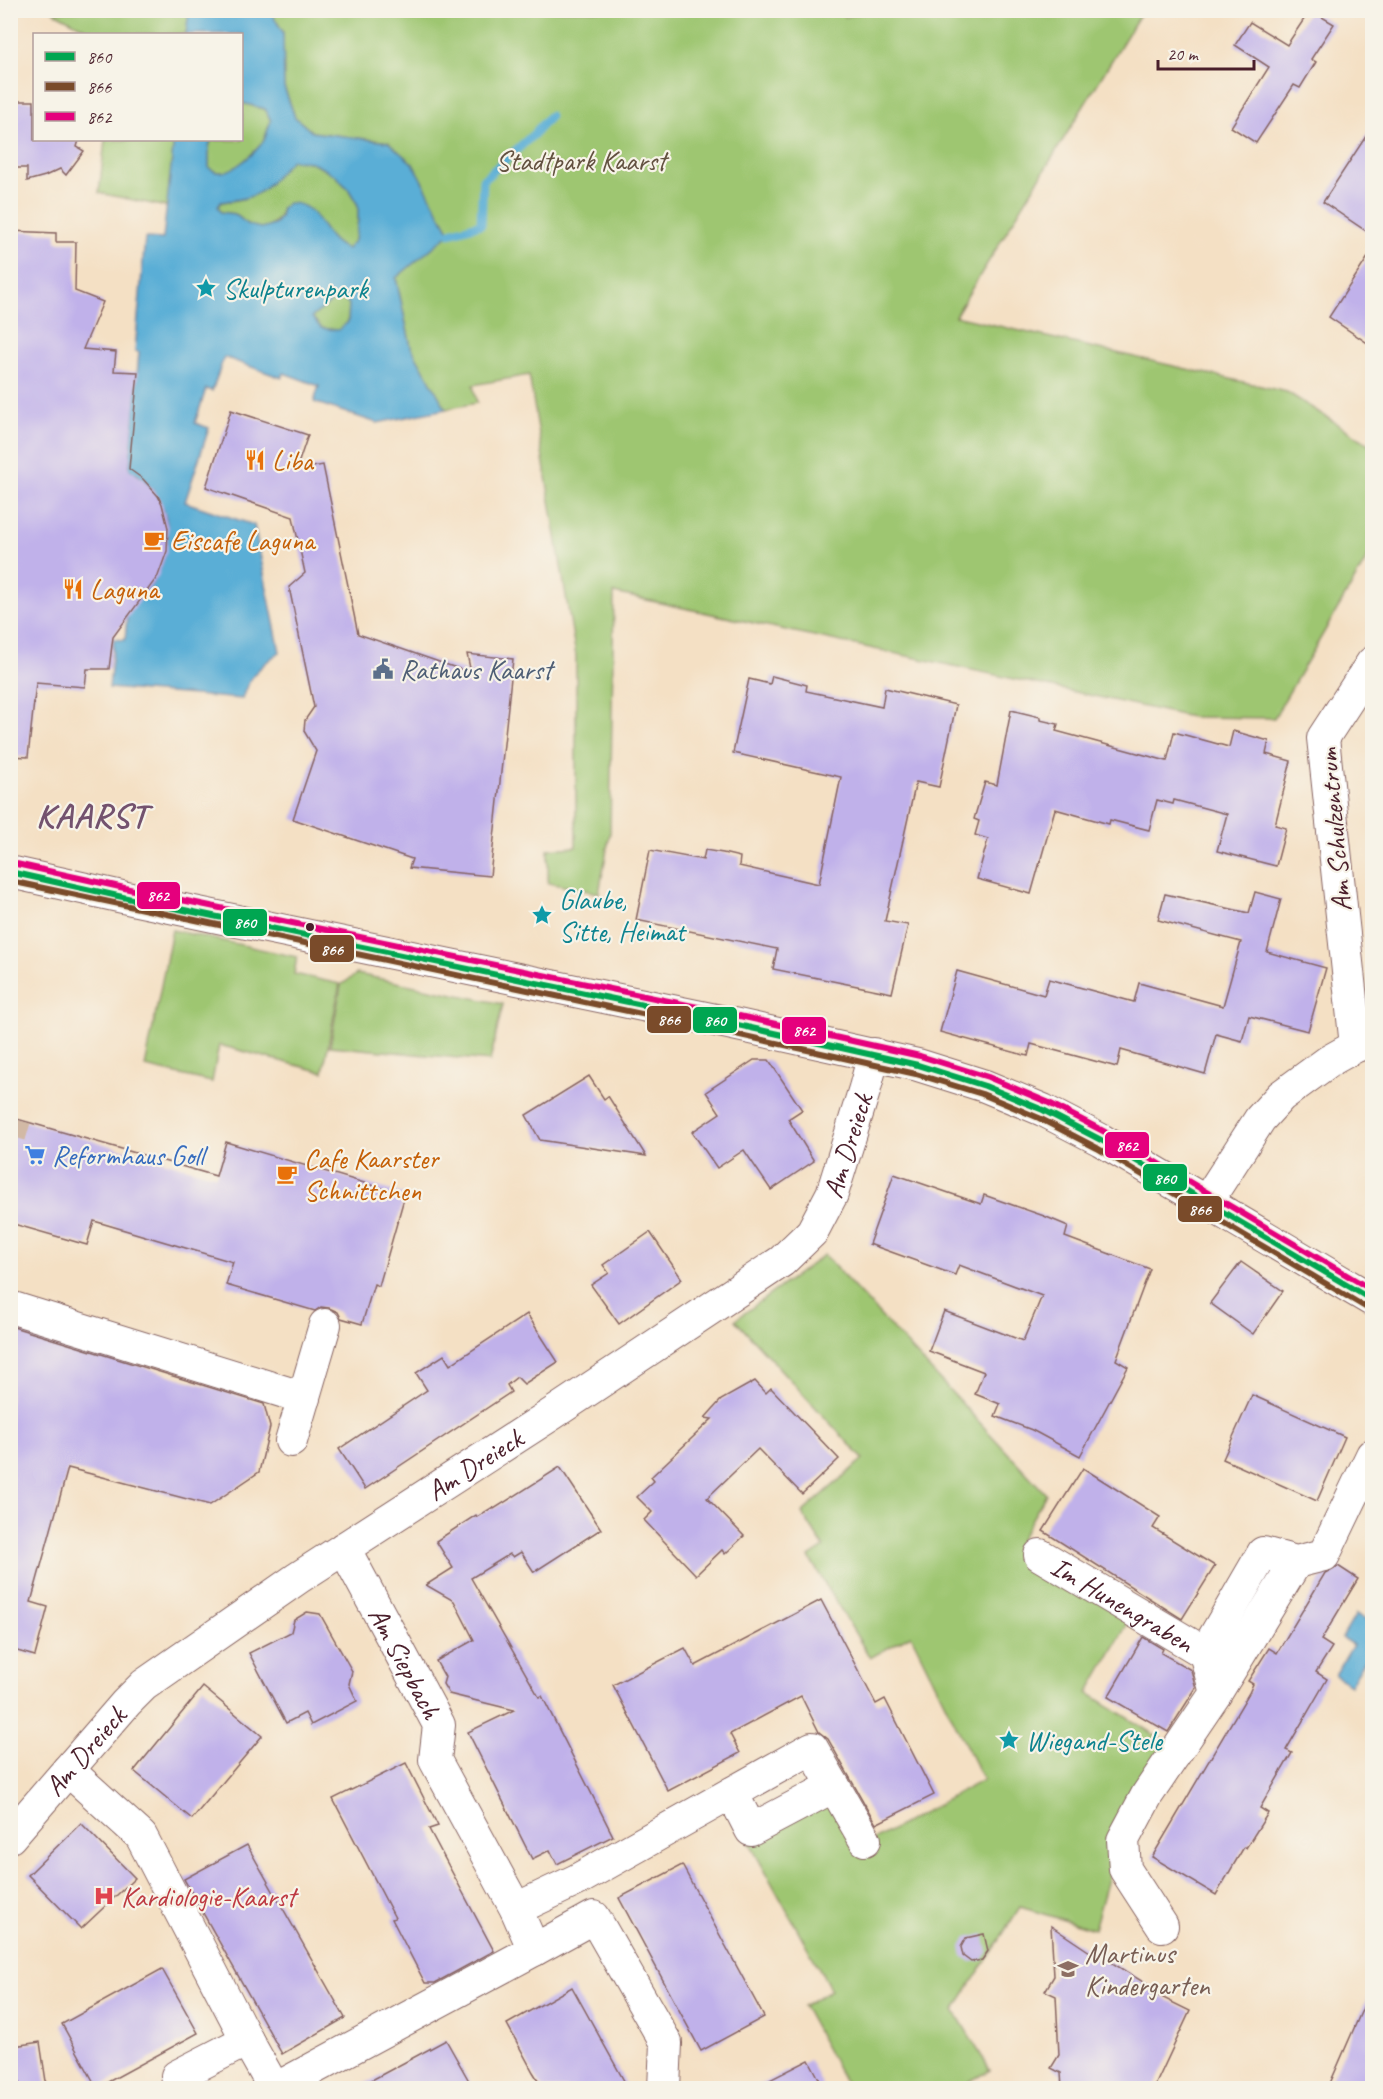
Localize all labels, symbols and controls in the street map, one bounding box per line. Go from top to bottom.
legend [33,33,243,141]
scale bar [1158,33,1254,71]
text: 20 m [1167,43,1200,65]
text: 860 [87,46,113,68]
text: 866 [87,76,112,98]
text: 862 [87,106,113,128]
park label: Stadtpark Kaarst [496,143,670,178]
place label: Skulpturenpark [223,271,369,306]
place icon: Skulpturenpark [194,276,218,300]
place label: Liba [272,443,315,478]
restaurant icon: Liba [243,448,267,472]
place label: Eiscafe Laguna [171,523,317,558]
cafe icon: Eiscafe Laguna [142,528,166,552]
place label: Laguna [90,572,161,607]
restaurant icon: Laguna [61,577,85,601]
place label: Rathaus Kaarst [400,652,556,687]
public building icon: Rathaus Kaarst [371,657,395,681]
street label: Am Schulzentrum [1310,745,1359,913]
district label: KAARST [36,794,154,837]
line badge: 862 [136,881,181,910]
place label: Glaube, Sitte, Heimat [559,882,688,949]
text: 862 [147,886,171,906]
place icon: Glaube, Sitte, Heimat [530,903,554,927]
line badge: 860 [222,908,268,937]
text: 860 [234,913,258,933]
unlabelled marker [304,921,316,933]
line badge: 866 [309,934,355,963]
text: 866 [321,940,345,960]
line badge: 866 [646,1005,692,1034]
line badge: 860 [692,1006,738,1034]
text: 866 [658,1010,682,1030]
text: 860 [704,1011,728,1031]
line badge: 862 [781,1016,827,1045]
text: 862 [793,1021,817,1041]
street label: Am Dreieck [815,1087,881,1202]
line badge: 862 [1104,1131,1150,1159]
text: 862 [1116,1136,1140,1156]
place label: Reformhaus Goll [52,1138,209,1173]
place label: Cafe Kaarster Schnittchen [304,1141,440,1208]
supermarket icon: Reformhaus Goll [23,1143,47,1167]
cafe icon: Cafe Kaarster Schnittchen [275,1162,299,1186]
line badge: 860 [1142,1163,1188,1192]
text: 860 [1154,1169,1178,1189]
line badge: 866 [1177,1195,1223,1223]
text: 866 [1189,1200,1213,1220]
street label: Am Dreieck [420,1419,531,1508]
street label: Im Hunengraben [1045,1549,1201,1661]
street label: Am Siepbach [361,1601,450,1726]
street label: Am Dreieck [37,1697,135,1803]
place label: Wiegand-Stele [1026,1723,1164,1758]
place icon: Wiegand-Stele [997,1728,1021,1752]
place label: Kardiologie-Kaarst [121,1879,299,1914]
hospital icon: Kardiologie-Kaarst [92,1884,116,1908]
place label: Martinus Kindergarten [1085,1936,1211,2003]
school or university icon: Martinus Kindergarten [1056,1957,1080,1981]

